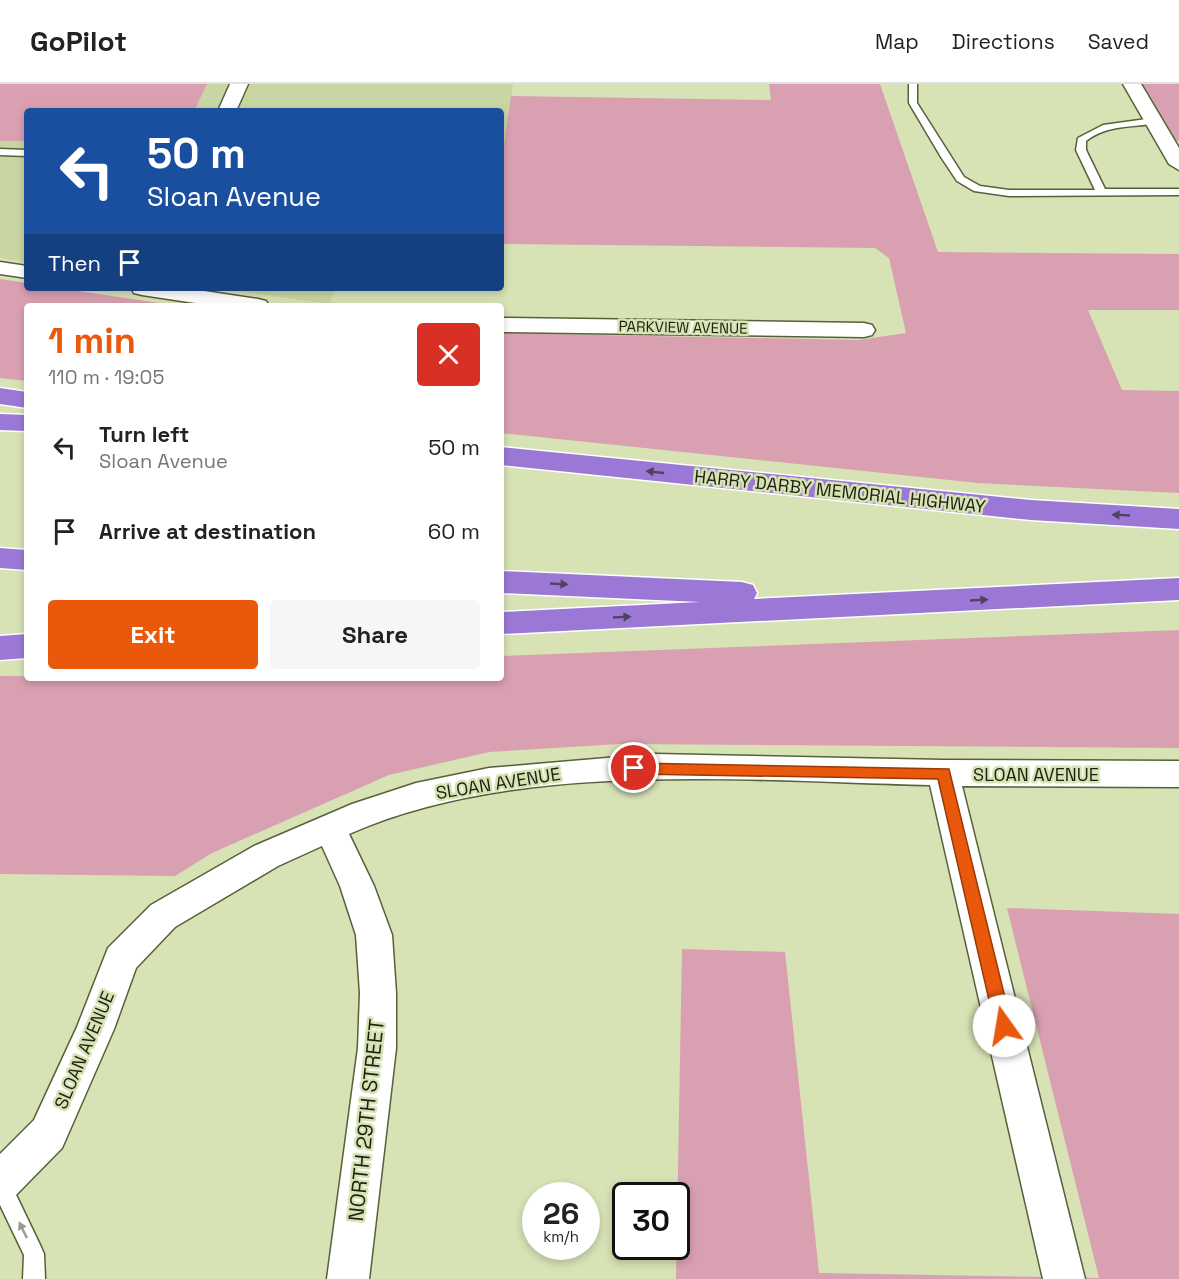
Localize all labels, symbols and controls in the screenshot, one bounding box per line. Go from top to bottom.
text: GoPilot [30,23,127,59]
text: Map [875,28,919,55]
text: Directions [952,28,1055,55]
text: Saved [1088,28,1149,55]
text: 50 m [147,127,246,180]
icon: left [48,132,126,210]
text: Sloan Avenue [147,179,321,214]
icon: arrive [113,246,146,279]
text: Then [48,249,101,277]
street label: PARKVIEW AVENUE [618,316,748,338]
text: 1 min [48,318,136,364]
button: close [417,323,480,386]
text: 110 m · 19:05 [48,364,164,390]
text: Turn left [99,420,189,448]
icon: left [48,431,81,464]
text: 50 m [428,433,480,461]
text: Sloan Avenue [99,448,228,474]
street label: HARRY DARBY MEMORIAL HIGHWAY [693,464,987,518]
one-way arrow [645,467,664,477]
one-way arrow [1111,511,1130,520]
icon: arrive [48,515,81,548]
text: Arrive at destination [99,517,316,545]
text: 60 m [428,517,480,545]
one-way arrow [550,580,569,589]
one-way arrow [969,595,988,604]
button: Exit [48,600,258,669]
button: Share [270,600,480,669]
one-way arrow [613,613,632,622]
pin [608,742,659,793]
icon: arrive [617,751,650,784]
street label: SLOAN AVENUE [434,762,562,804]
street label: SLOAN AVENUE [973,763,1099,786]
street label: SLOAN AVENUE [49,988,119,1112]
position arrow [972,994,1036,1058]
street label: NORTH 29TH STREET [342,1017,390,1223]
speed limit sign: 30 [612,1182,690,1260]
text: 26 [543,1194,579,1233]
one-way arrow [18,1221,27,1238]
text: km/h [543,1227,579,1246]

